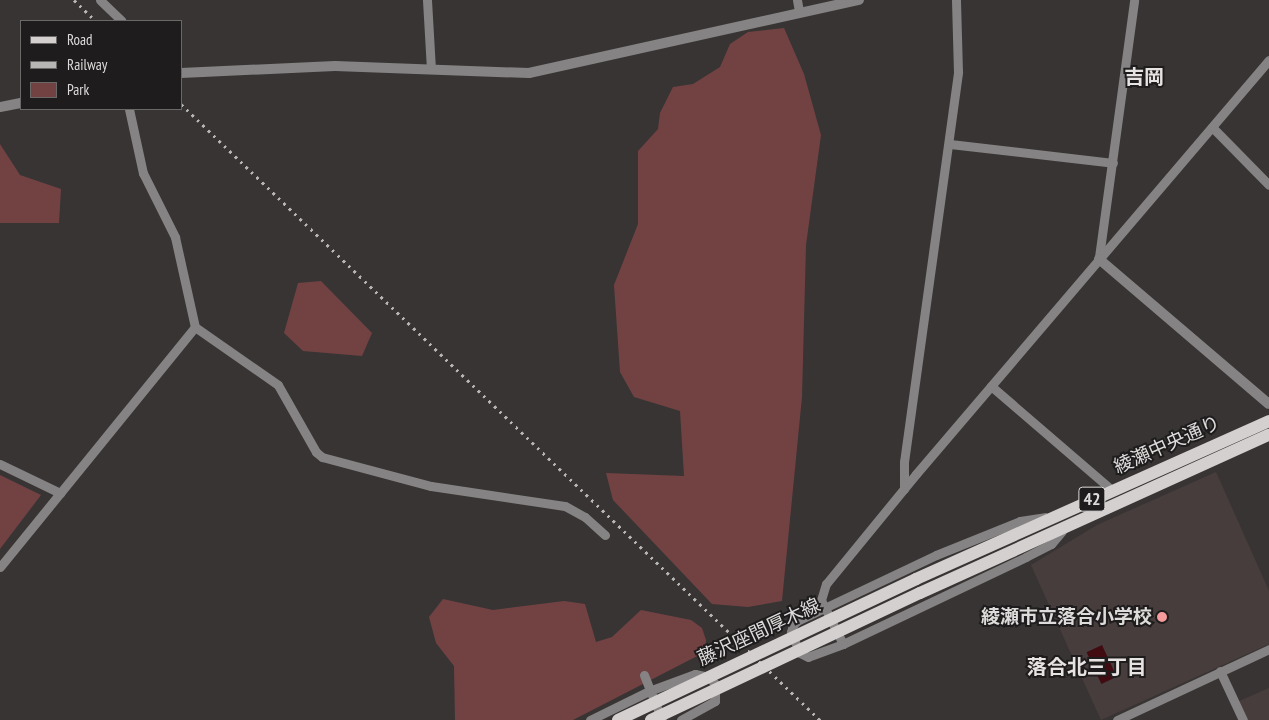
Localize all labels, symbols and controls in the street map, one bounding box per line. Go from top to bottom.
legend [20,20,182,110]
text: Road [67,30,93,49]
text: Railway [67,55,107,74]
district label: 吉岡 [1124,65,1164,89]
text: Park [67,80,89,99]
street label: 綾瀬中央通り [1110,411,1224,479]
road number: 42 [1078,484,1106,514]
street label: 藤沢座間厚木線 [694,594,824,670]
place label: 綾瀬市立落合小学校 [981,606,1152,628]
marker: 綾瀬市立落合小学校 [1156,611,1168,623]
district label: 落合北三丁目 [1027,655,1147,679]

